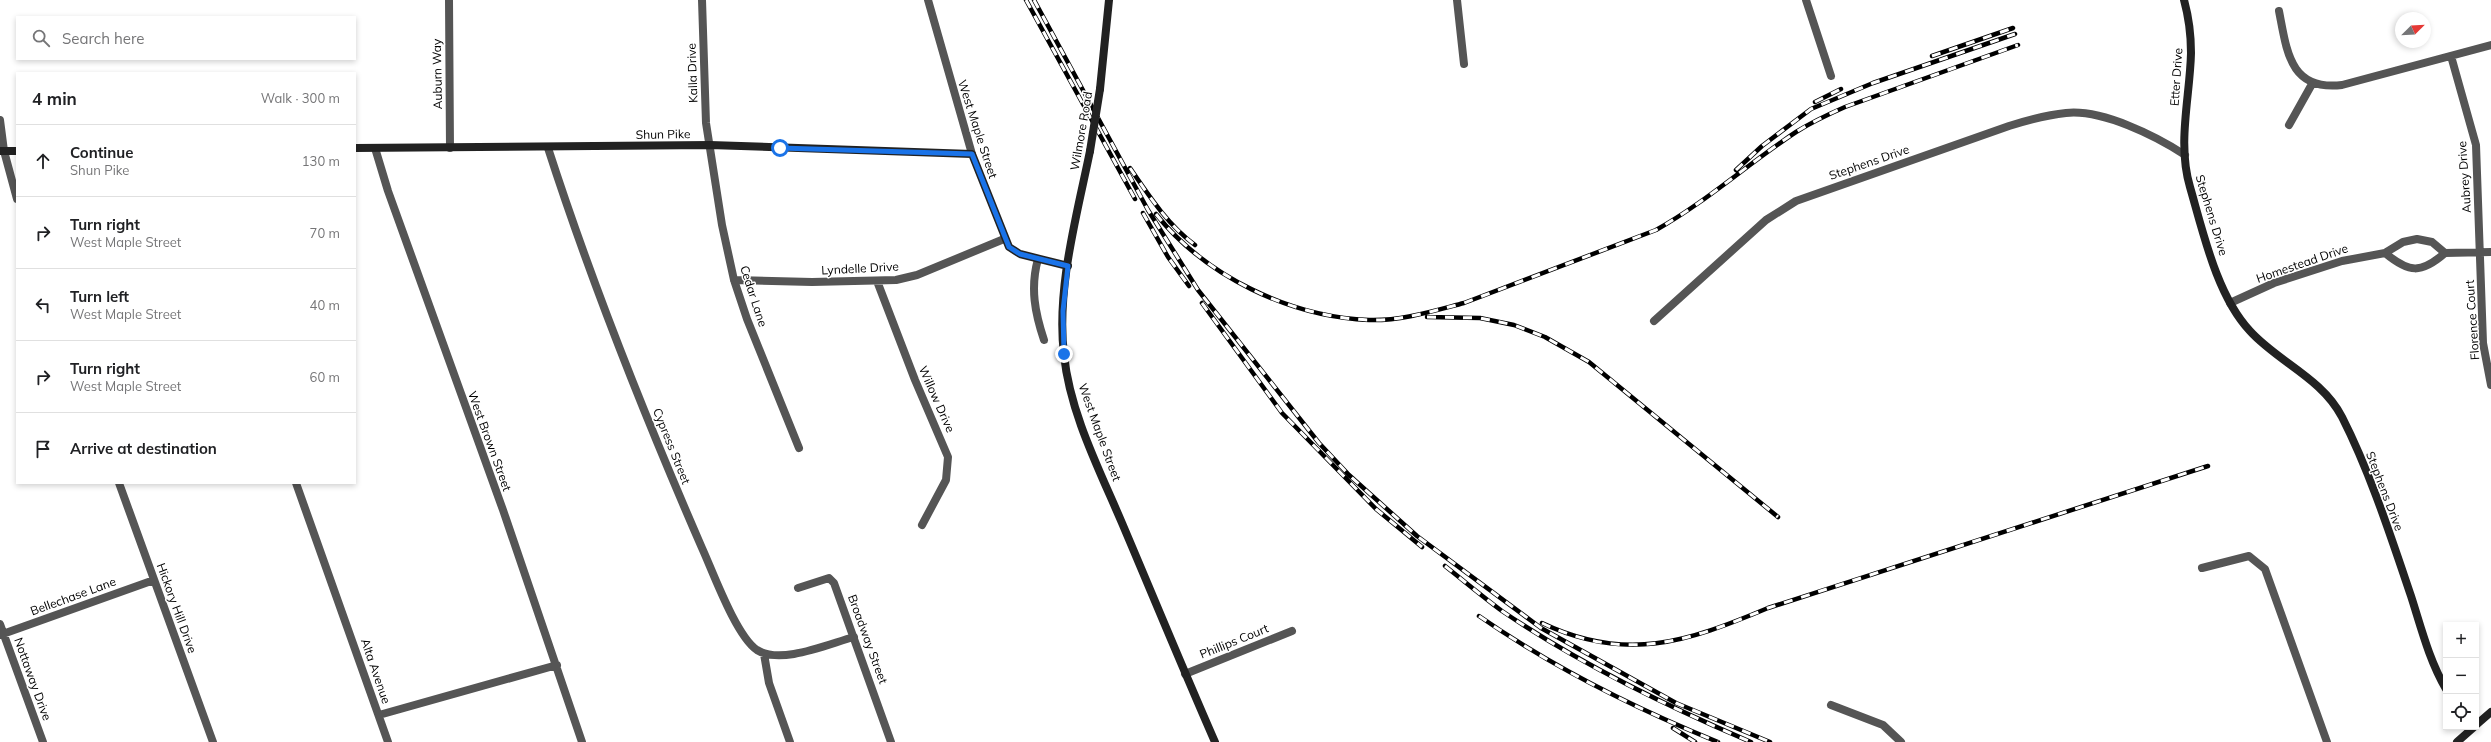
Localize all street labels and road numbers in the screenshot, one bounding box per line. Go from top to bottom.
street label: Auburn Way [429,38,445,109]
street label: Kalla Drive [683,43,701,103]
street label: Etter Drive [2166,47,2186,107]
street label: West Maple Street [955,78,1001,180]
street label: Wilmore Road [1067,90,1095,172]
street label: Shun Pike [635,126,691,142]
street label: Aubrey Drive [2454,140,2474,214]
street label: Stephens Drive [1827,141,1911,183]
street label: Stephens Drive [2193,173,2231,257]
street label: Homestead Drive [2254,240,2350,286]
street label: Lyndelle Drive [821,258,899,278]
street label: Cedar Lane [737,263,771,329]
street label: Florence Court [2462,279,2482,361]
street label: Willow Drive [916,363,958,435]
street label: West Maple Street [1075,381,1125,483]
street label: West Brown Street [465,389,515,493]
street label: Cypress Street [650,406,694,486]
street label: Stephens Drive [2363,449,2407,533]
street label: Hickory Hill Drive [154,561,200,655]
street label: Bellechase Lane [28,574,118,618]
street label: Broadway Street [845,592,891,686]
street label: Phillips Court [1197,620,1271,662]
street label: Nottaway Drive [11,636,55,722]
street label: Alta Avenue [358,636,394,706]

